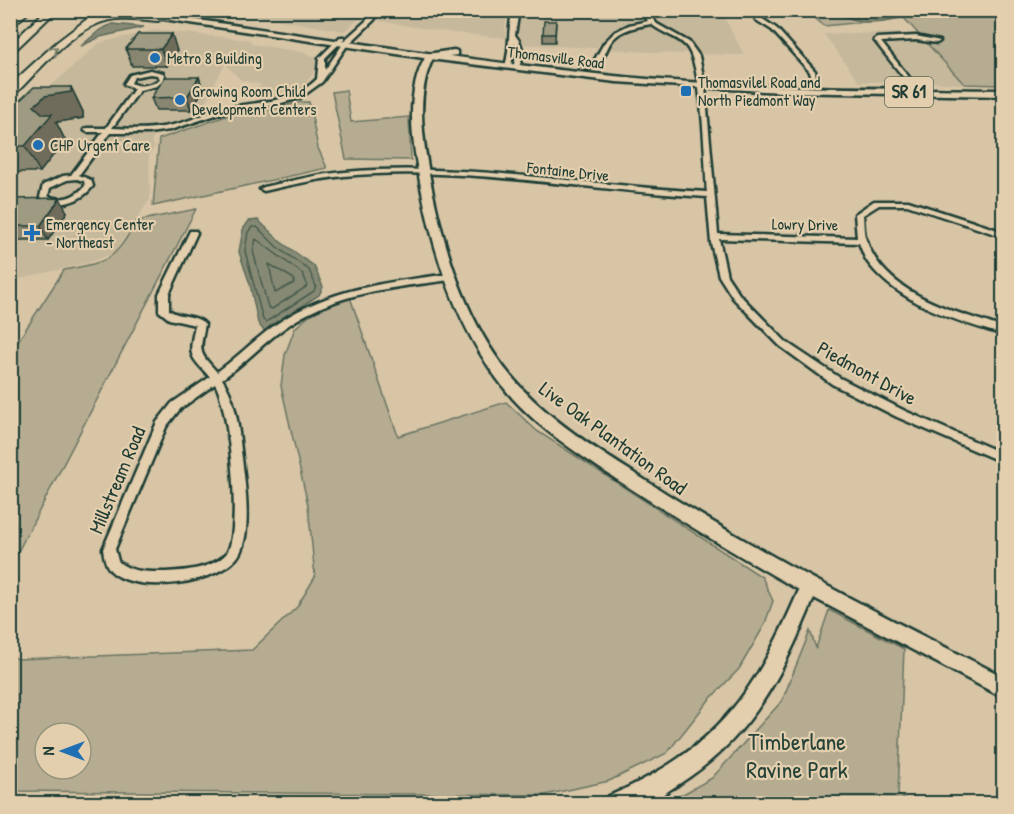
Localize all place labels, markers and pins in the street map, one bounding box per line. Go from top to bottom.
place label: Metro 8 Building [167,47,262,69]
marker: Metro 8 Building [148,51,162,65]
place label: Thomasvilel Road and North Piedmont Way [698,71,820,111]
place label: Growing Room Child Development Centers [192,80,317,120]
marker: Thomasvilel Road and North Piedmont Way [679,84,693,98]
marker: Growing Room Child Development Centers [173,93,187,107]
place label: CHP Urgent Care [50,134,151,156]
marker: CHP Urgent Care [31,138,45,152]
place label: Emergency Center - Northeast [46,213,154,253]
marker: Emergency Center - Northeast [23,224,41,242]

